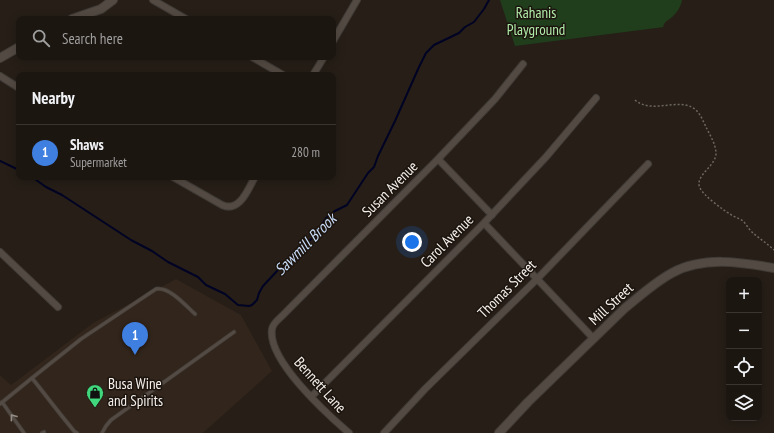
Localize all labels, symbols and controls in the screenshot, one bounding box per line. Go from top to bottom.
park label: Rahanis Playground [507,3,565,39]
search box [16,16,336,60]
icon: search [30,27,52,49]
text: Search here [62,29,123,48]
text: Nearby [32,87,75,109]
text: Shaws [70,135,104,154]
text: 1 [42,144,48,161]
text: 280 m [291,144,320,161]
text: Supermarket [70,154,127,171]
street label: Susan Avenue [358,157,422,221]
water label: Sawmill Brook [270,208,341,279]
street label: Carol Avenue [416,210,477,271]
your location [402,232,422,252]
street label: Thomas Street [473,255,540,322]
map controls [726,277,762,421]
button: + [726,277,762,313]
street label: Mill Street [584,278,637,329]
button: − [726,313,762,349]
pin: 1 [122,322,148,355]
button: locate [726,349,762,385]
street label: Bennett Lane [290,353,350,417]
place label: Busa Wine and Spirits [108,374,163,410]
shop icon: Busa Wine and Spirits [85,383,105,408]
button: layers [726,385,762,421]
one-way arrow [11,415,18,422]

